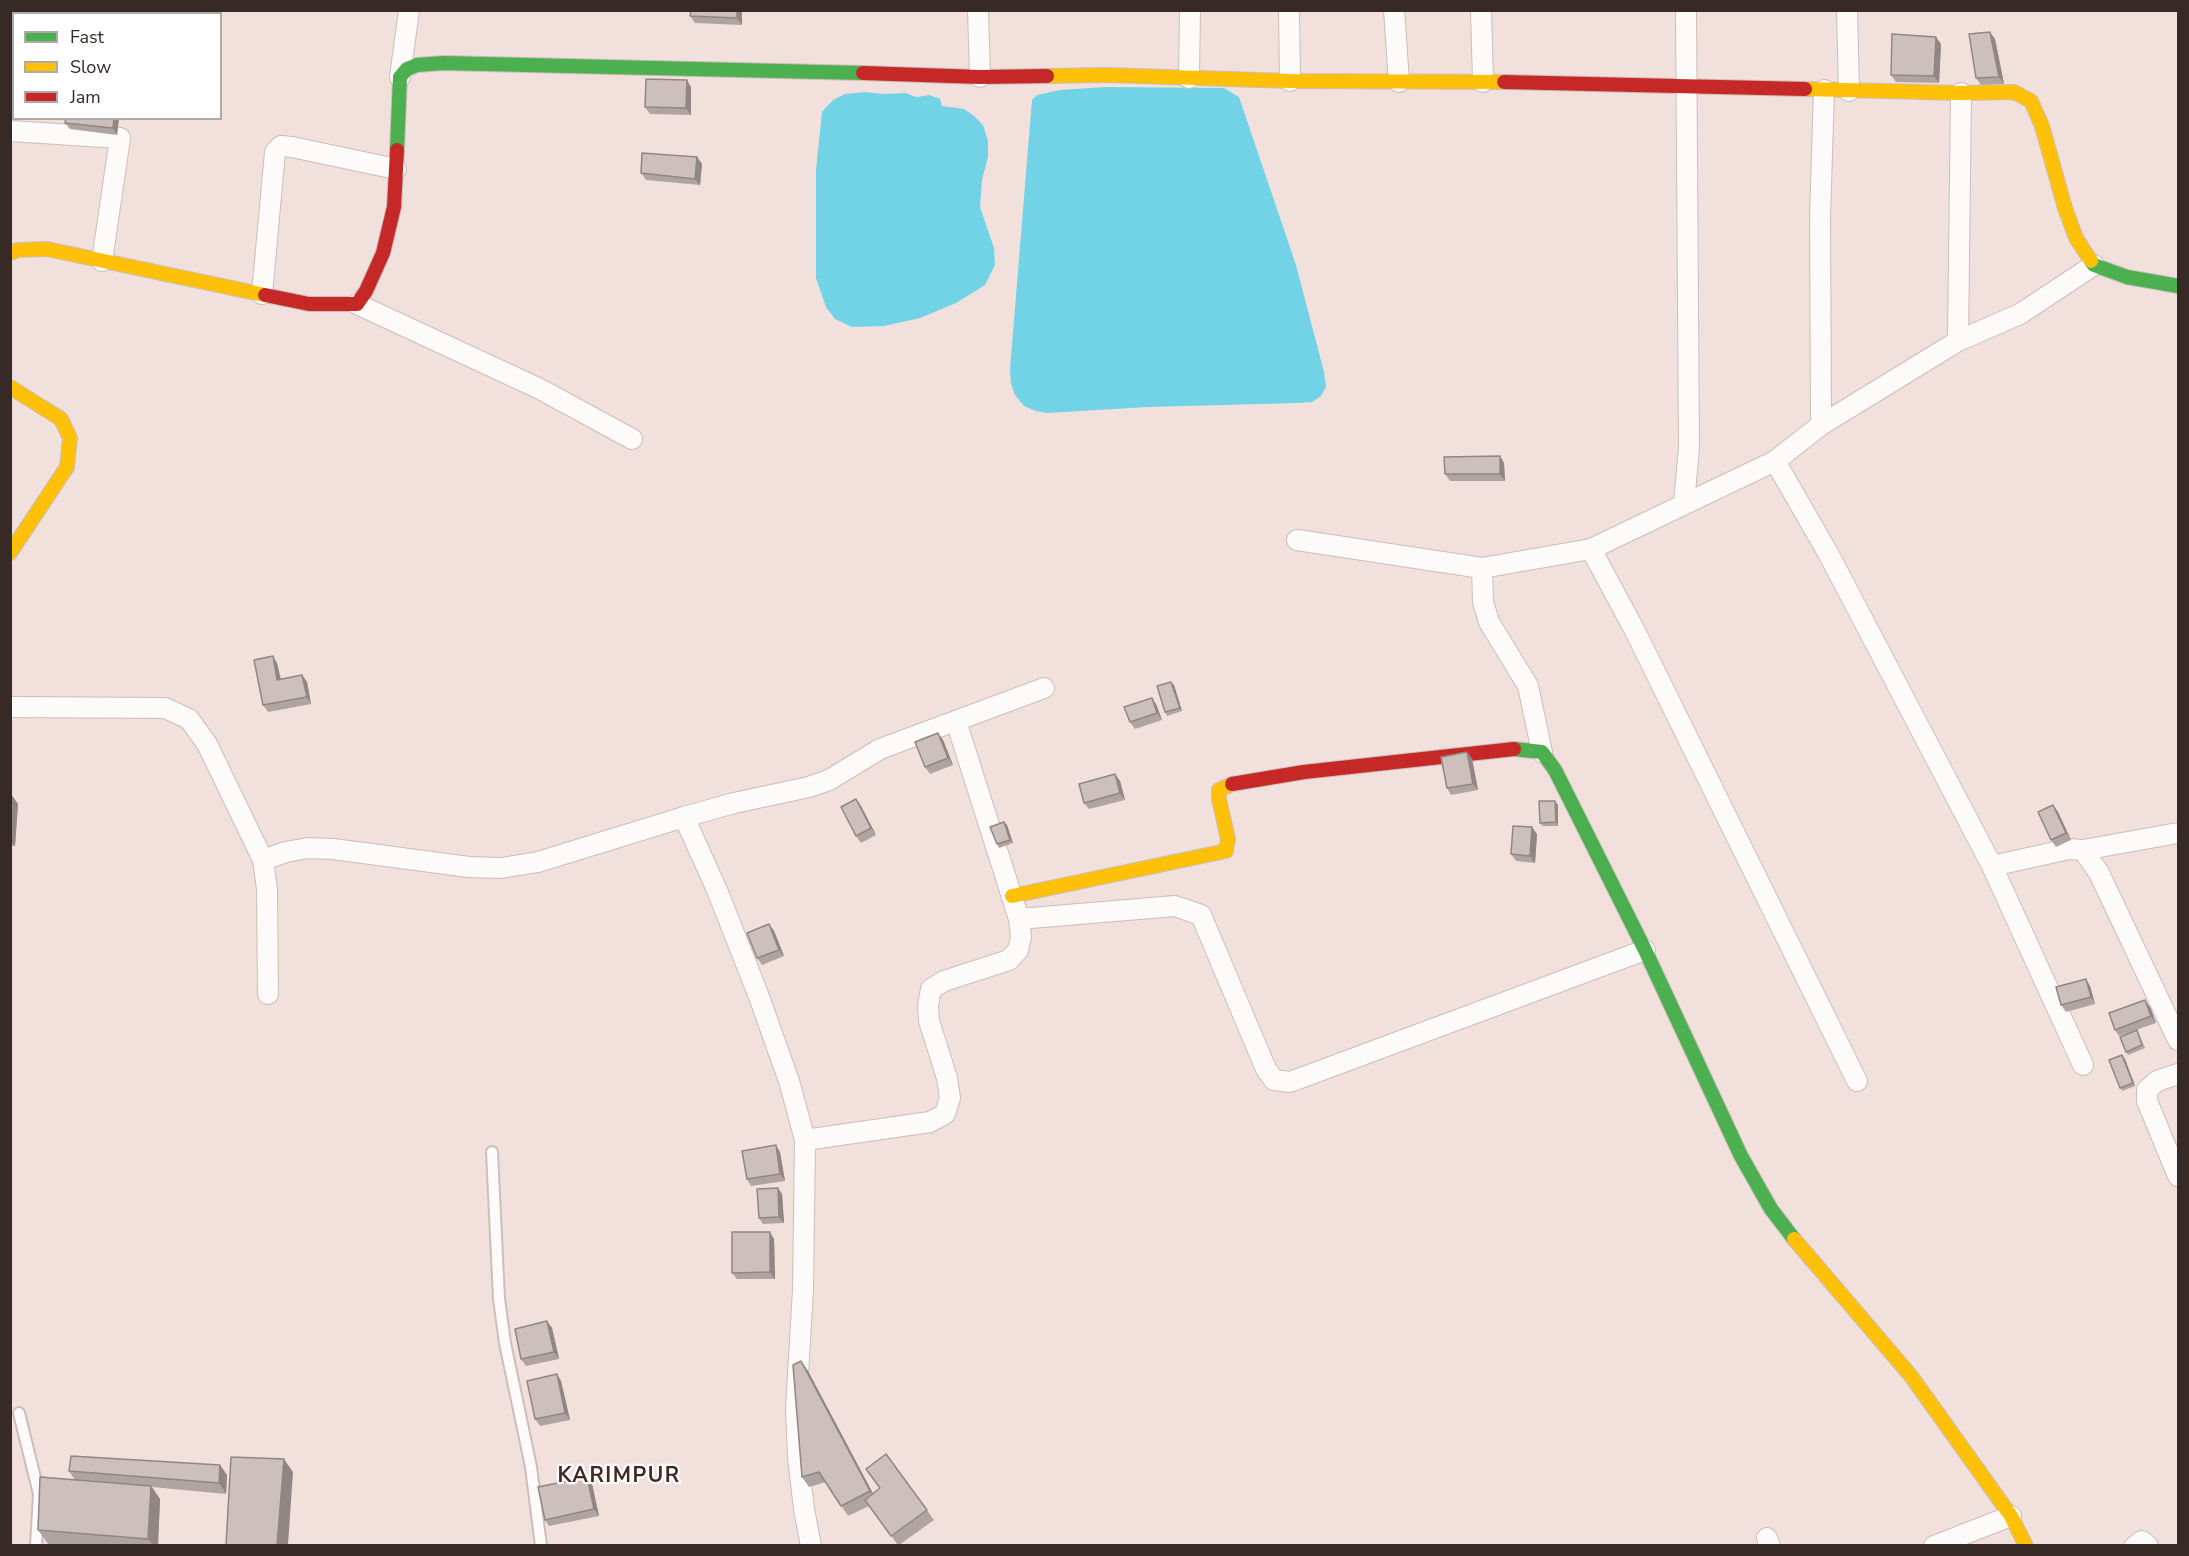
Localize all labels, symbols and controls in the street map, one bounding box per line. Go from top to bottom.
legend [12,12,222,120]
text: Fast [70,25,104,49]
text: Slow [70,55,111,79]
text: Jam [70,85,101,109]
district label: KARIMPUR [557,1464,681,1490]

